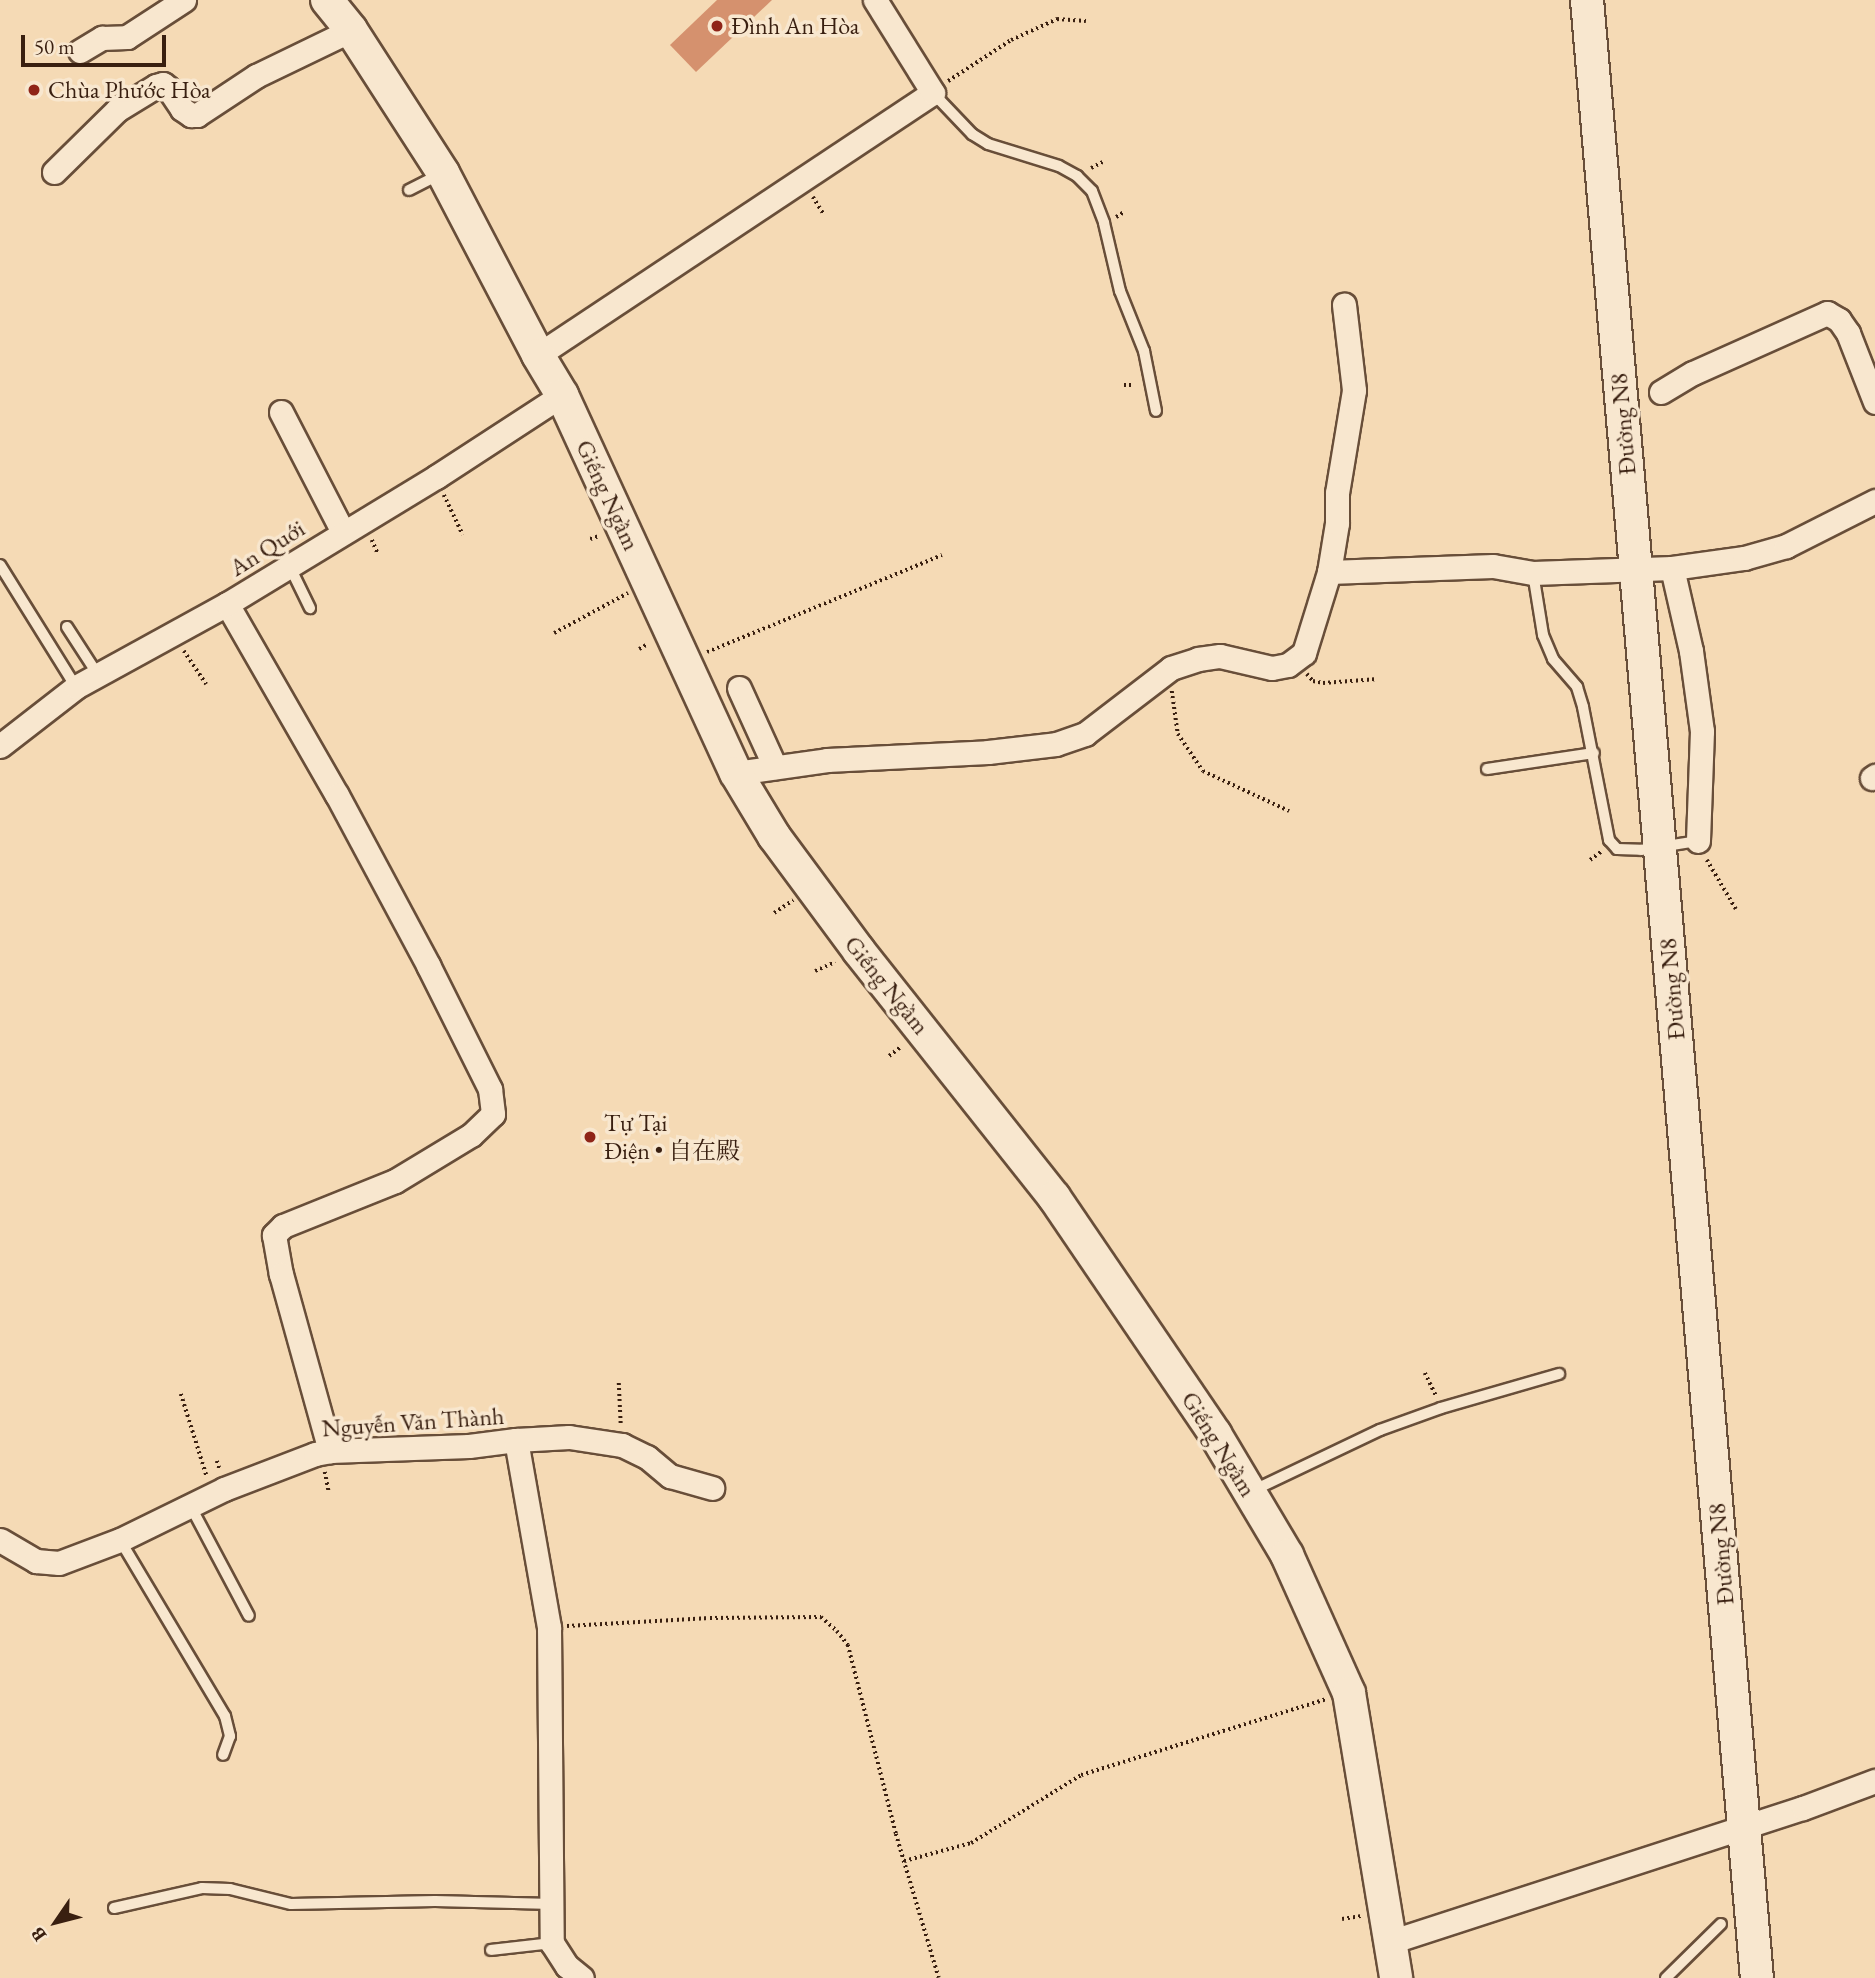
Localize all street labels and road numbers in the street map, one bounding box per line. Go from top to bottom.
street label: Đường N8 [1604,372,1642,476]
street label: Giếng Ngầm [570,435,646,555]
street label: An Quới [224,514,310,582]
street label: Giếng Ngầm [839,930,935,1040]
street label: Đường N8 [1653,937,1691,1041]
street label: Giếng Ngầm [1175,1386,1263,1502]
street label: Nguyễn Văn Thành [321,1401,505,1443]
street label: Đường N8 [1702,1502,1740,1606]

